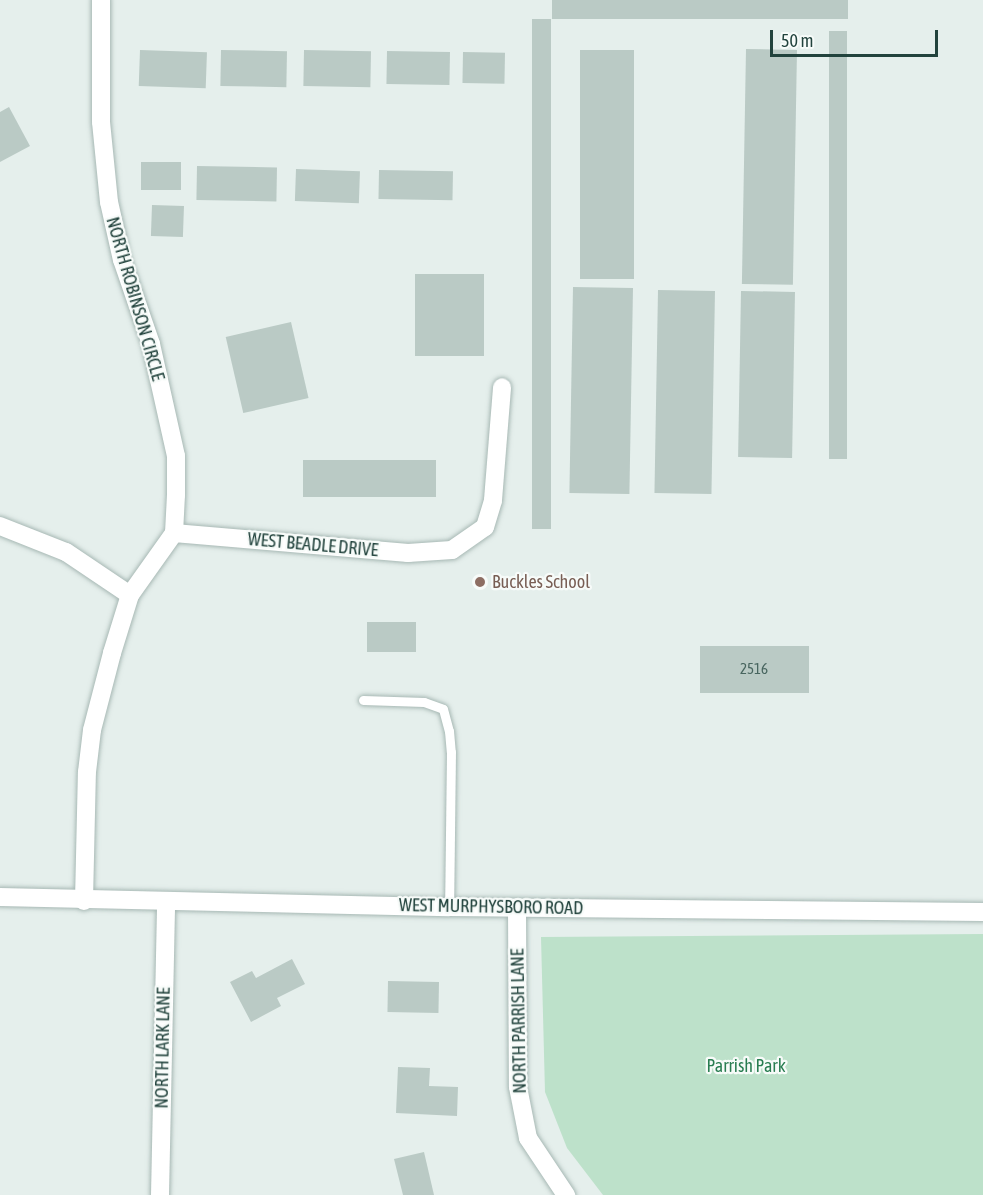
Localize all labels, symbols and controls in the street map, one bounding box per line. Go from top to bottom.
scale bar [773,18,941,56]
text: 50 m [781,30,813,51]
street label: NORTH ROBINSON CIRCLE [101,215,169,383]
street label: WEST BEADLE DRIVE [247,529,379,561]
place label: Buckles School [492,571,590,593]
marker: Buckles School [473,575,487,589]
house number: 2516 [740,660,768,678]
street label: WEST MURPHYSBORO ROAD [399,895,583,919]
street label: NORTH PARRISH LANE [507,948,531,1094]
street label: NORTH LARK LANE [151,987,175,1109]
park label: Parrish Park [706,1055,786,1077]

